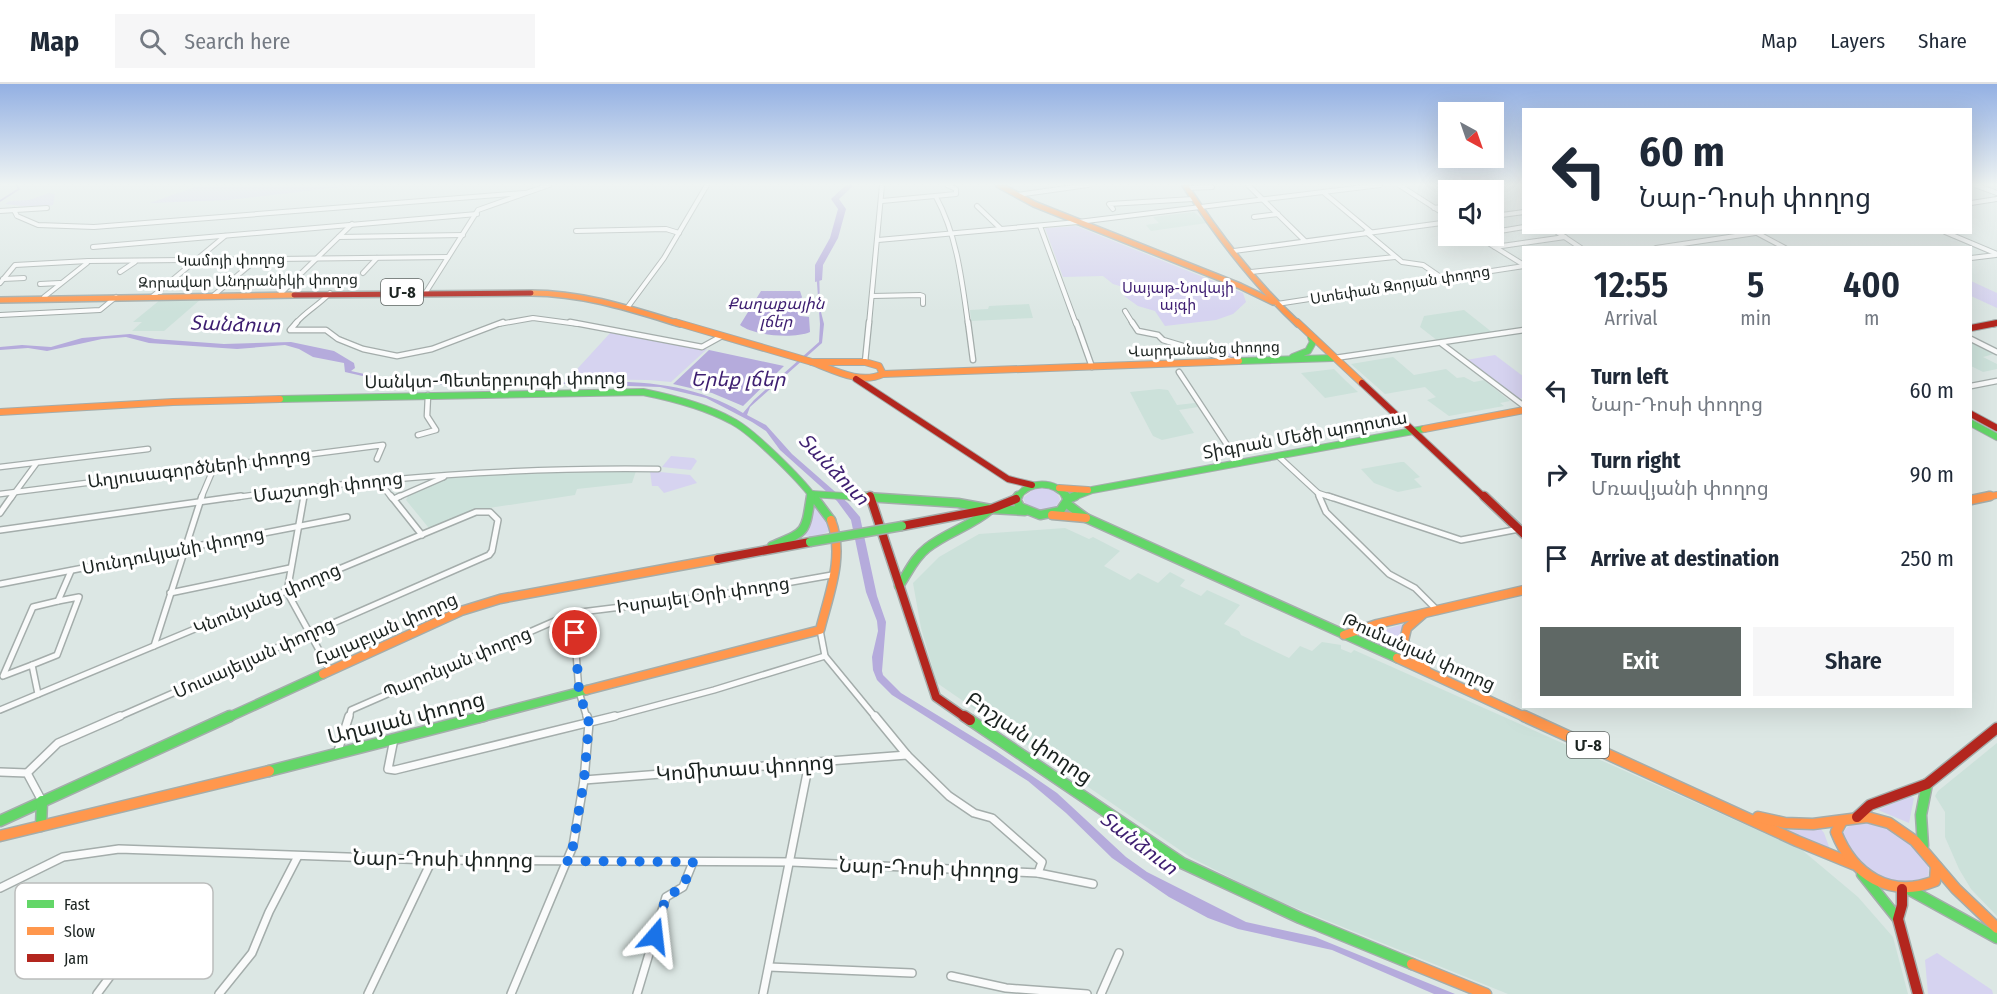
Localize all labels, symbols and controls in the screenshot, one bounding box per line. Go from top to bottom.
search box [115,14,535,68]
text: Map [30,25,79,58]
icon: search [136,25,169,58]
text: Search here [184,28,290,55]
text: Map [1761,28,1797,54]
text: Layers [1830,28,1885,54]
text: Share [1918,28,1967,54]
north arrow [1438,102,1504,168]
map controls [1438,102,1504,246]
text: 60 m [1639,127,1725,177]
icon: left [1540,132,1618,210]
button: sound [1438,180,1504,246]
text: Նար-Դոսի փողոց [1639,182,1871,214]
street label: Կամոյի փողոց [177,250,285,270]
street label: Ստեփան Զորյան փողոց [1309,262,1491,308]
text: 12:55 [1594,263,1668,307]
text: 5 [1747,263,1764,307]
text: 400 [1843,263,1900,307]
street label: Զորավար Անդրանիկի փողոց [138,270,358,292]
road number: Մ-8 [381,279,423,305]
park label: Սայաթ-Նովայի այգի [1122,279,1234,314]
water label: Քաղաքային լճեր [728,294,826,331]
text: Arrival [1605,306,1658,330]
text: min [1740,306,1771,330]
text: m [1864,306,1879,330]
water label: Տանձուտ [189,310,281,338]
street label: Վարդանանց փողոց [1128,337,1280,361]
text: Turn left [1591,363,1669,390]
street label: Սանկտ-Պետերբուրգի փողոց [364,367,626,393]
water label: Երեք լճեր [690,367,787,391]
icon: left [1540,374,1573,407]
text: 60 m [1910,377,1954,404]
text: Նար-Դոսի փողոց [1591,392,1763,416]
street label: Տիգրան Մեծի պողոտա [1201,406,1409,464]
water label: Տանձուտ [794,428,874,510]
street label: Աղյուսագործների փողոց [86,443,312,493]
text: Turn right [1591,447,1680,474]
icon: right [1540,458,1573,491]
text: 90 m [1910,461,1954,488]
street label: Մաշտոցի փողոց [252,467,404,507]
text: Մռավյանի փողոց [1591,476,1769,500]
street label: Սունդուկյանի փողոց [80,523,266,579]
icon: arrive [1540,542,1573,575]
text: Arrive at destination [1591,545,1779,572]
text: 250 m [1901,545,1954,572]
street label: Կնունյանց փողոց [190,558,344,640]
street label: Իսրայել Օրի փողոց [615,572,791,618]
street label: Հալաբյան փողոց [311,588,461,670]
pin [549,607,600,658]
street label: Թումանյան փողոց [1339,608,1499,696]
street label: Մուսայելյան փողոց [170,613,338,703]
icon: arrive [558,616,591,649]
street label: Պարոնյան փողոց [380,622,534,704]
button: Exit [1540,627,1741,696]
button: Share [1753,627,1954,696]
street label: Աղայան փողոց [325,686,487,750]
street label: Բոշյան փողոց [961,686,1097,790]
road number: Մ-8 [1567,732,1609,758]
street label: Կոմիտաս փողոց [655,749,835,787]
water label: Տանձուտ [1096,806,1183,880]
street label: Նար-Դոսի փողոց [352,844,534,874]
street label: Նար-Դոսի փողոց [838,852,1020,884]
legend [15,883,213,979]
text: Fast [64,895,91,914]
position arrow [623,904,687,968]
text: Slow [64,922,95,941]
text: Jam [64,949,89,968]

